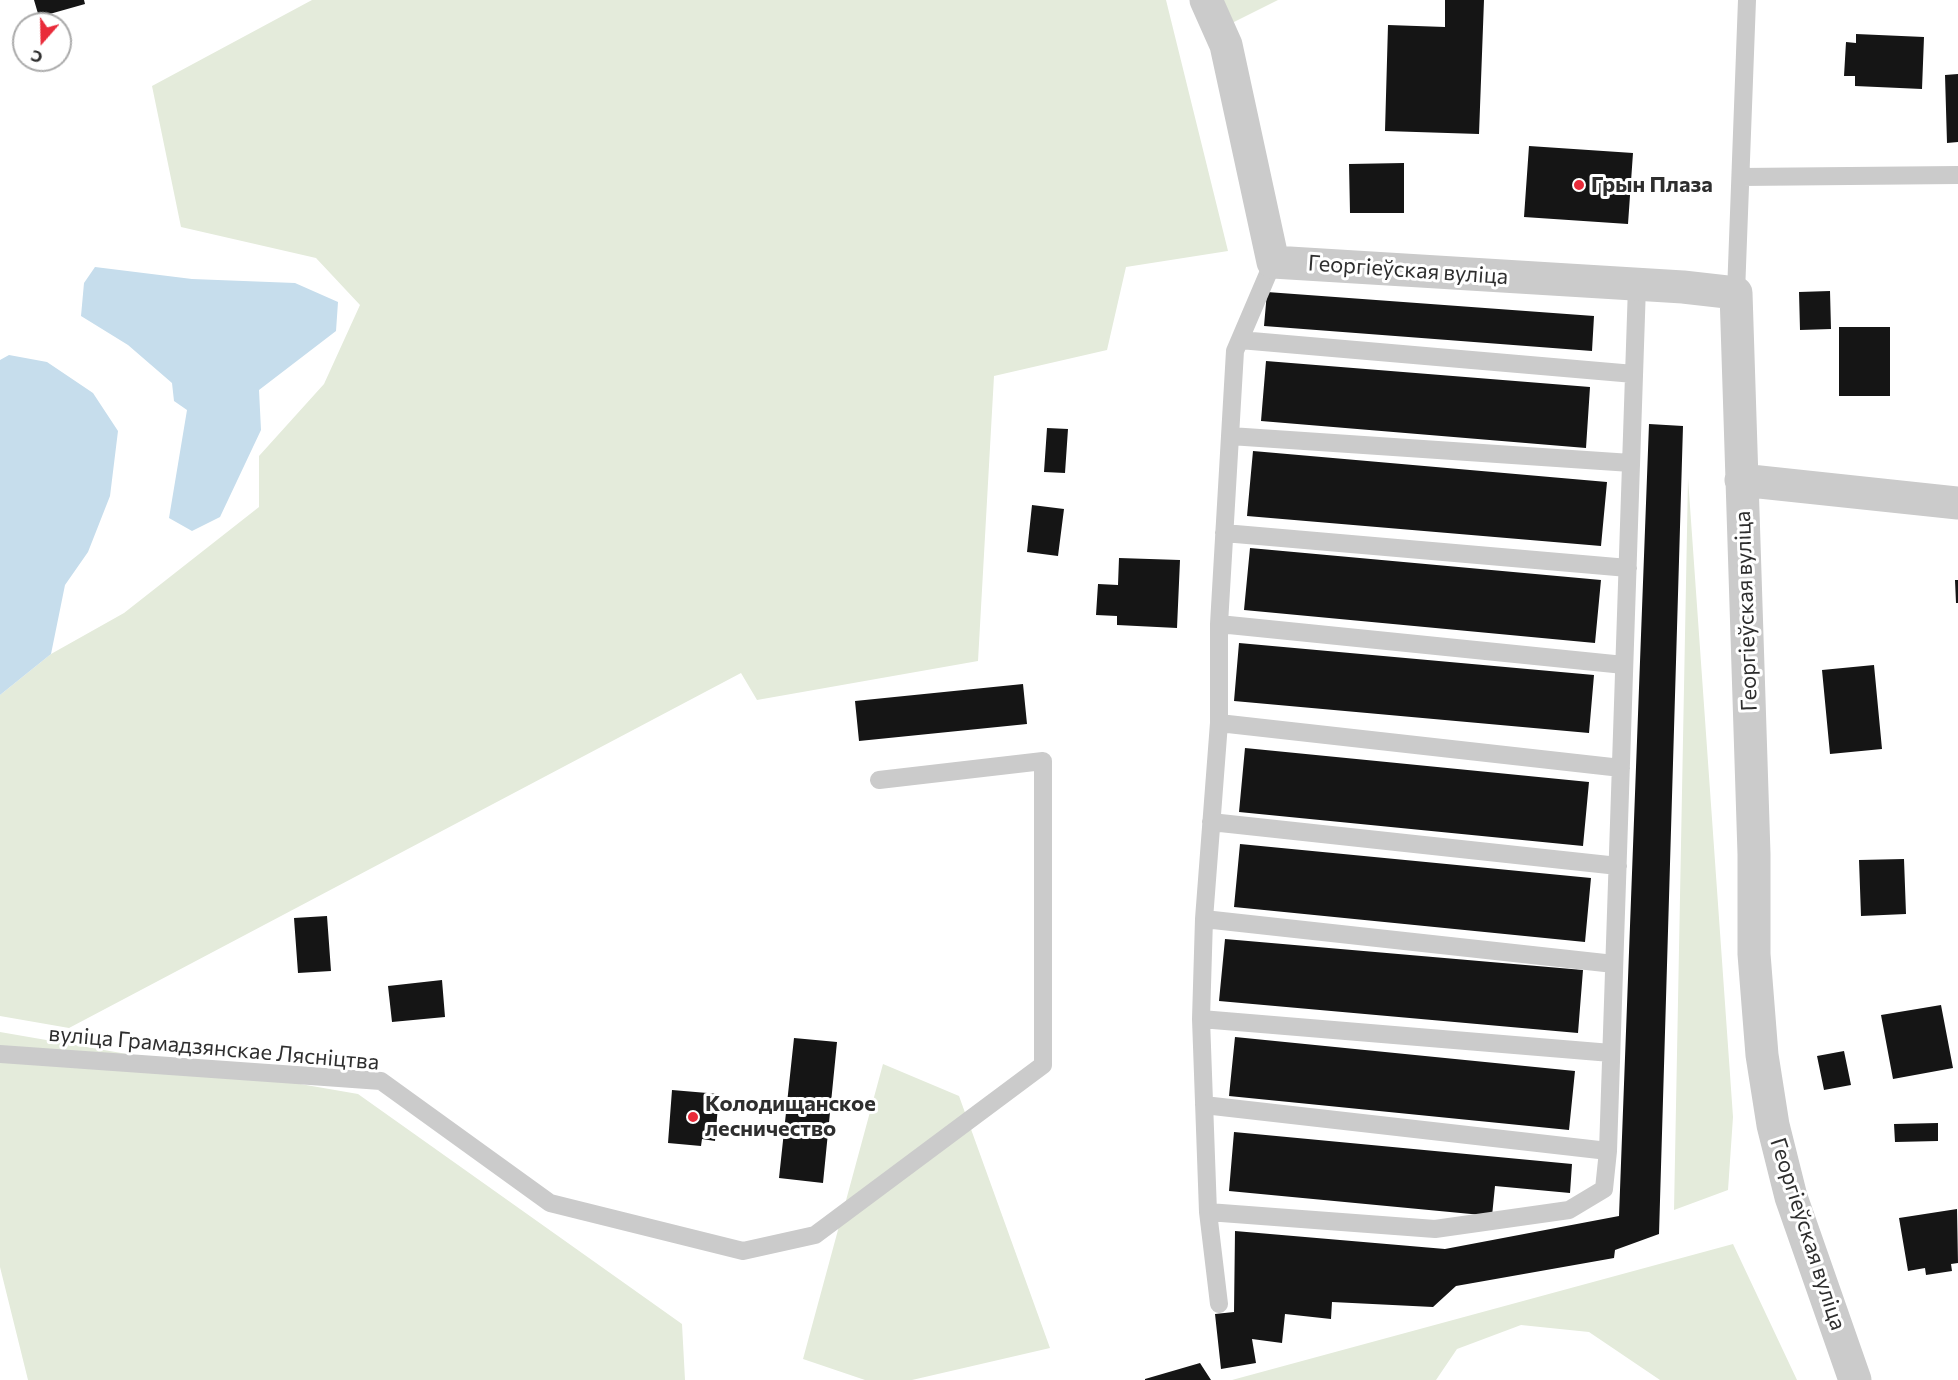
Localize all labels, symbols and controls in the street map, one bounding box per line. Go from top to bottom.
north arrow [12,12,72,72]
text: С [28,47,45,68]
place label: Грын Плаза [1591,172,1713,198]
marker: Грын Плаза [1572,178,1586,192]
street label: Георгіеўская вуліца [1307,250,1509,290]
street label: Георгіеўская вуліца [1729,510,1763,712]
street label: вуліца Грамадзянскае Лясніцтва [48,1020,380,1076]
place label: Колодищанское лесничество [705,1091,876,1142]
marker: Колодищанское лесничество [686,1110,700,1124]
street label: Георгіеўская вуліца [1764,1135,1852,1333]

